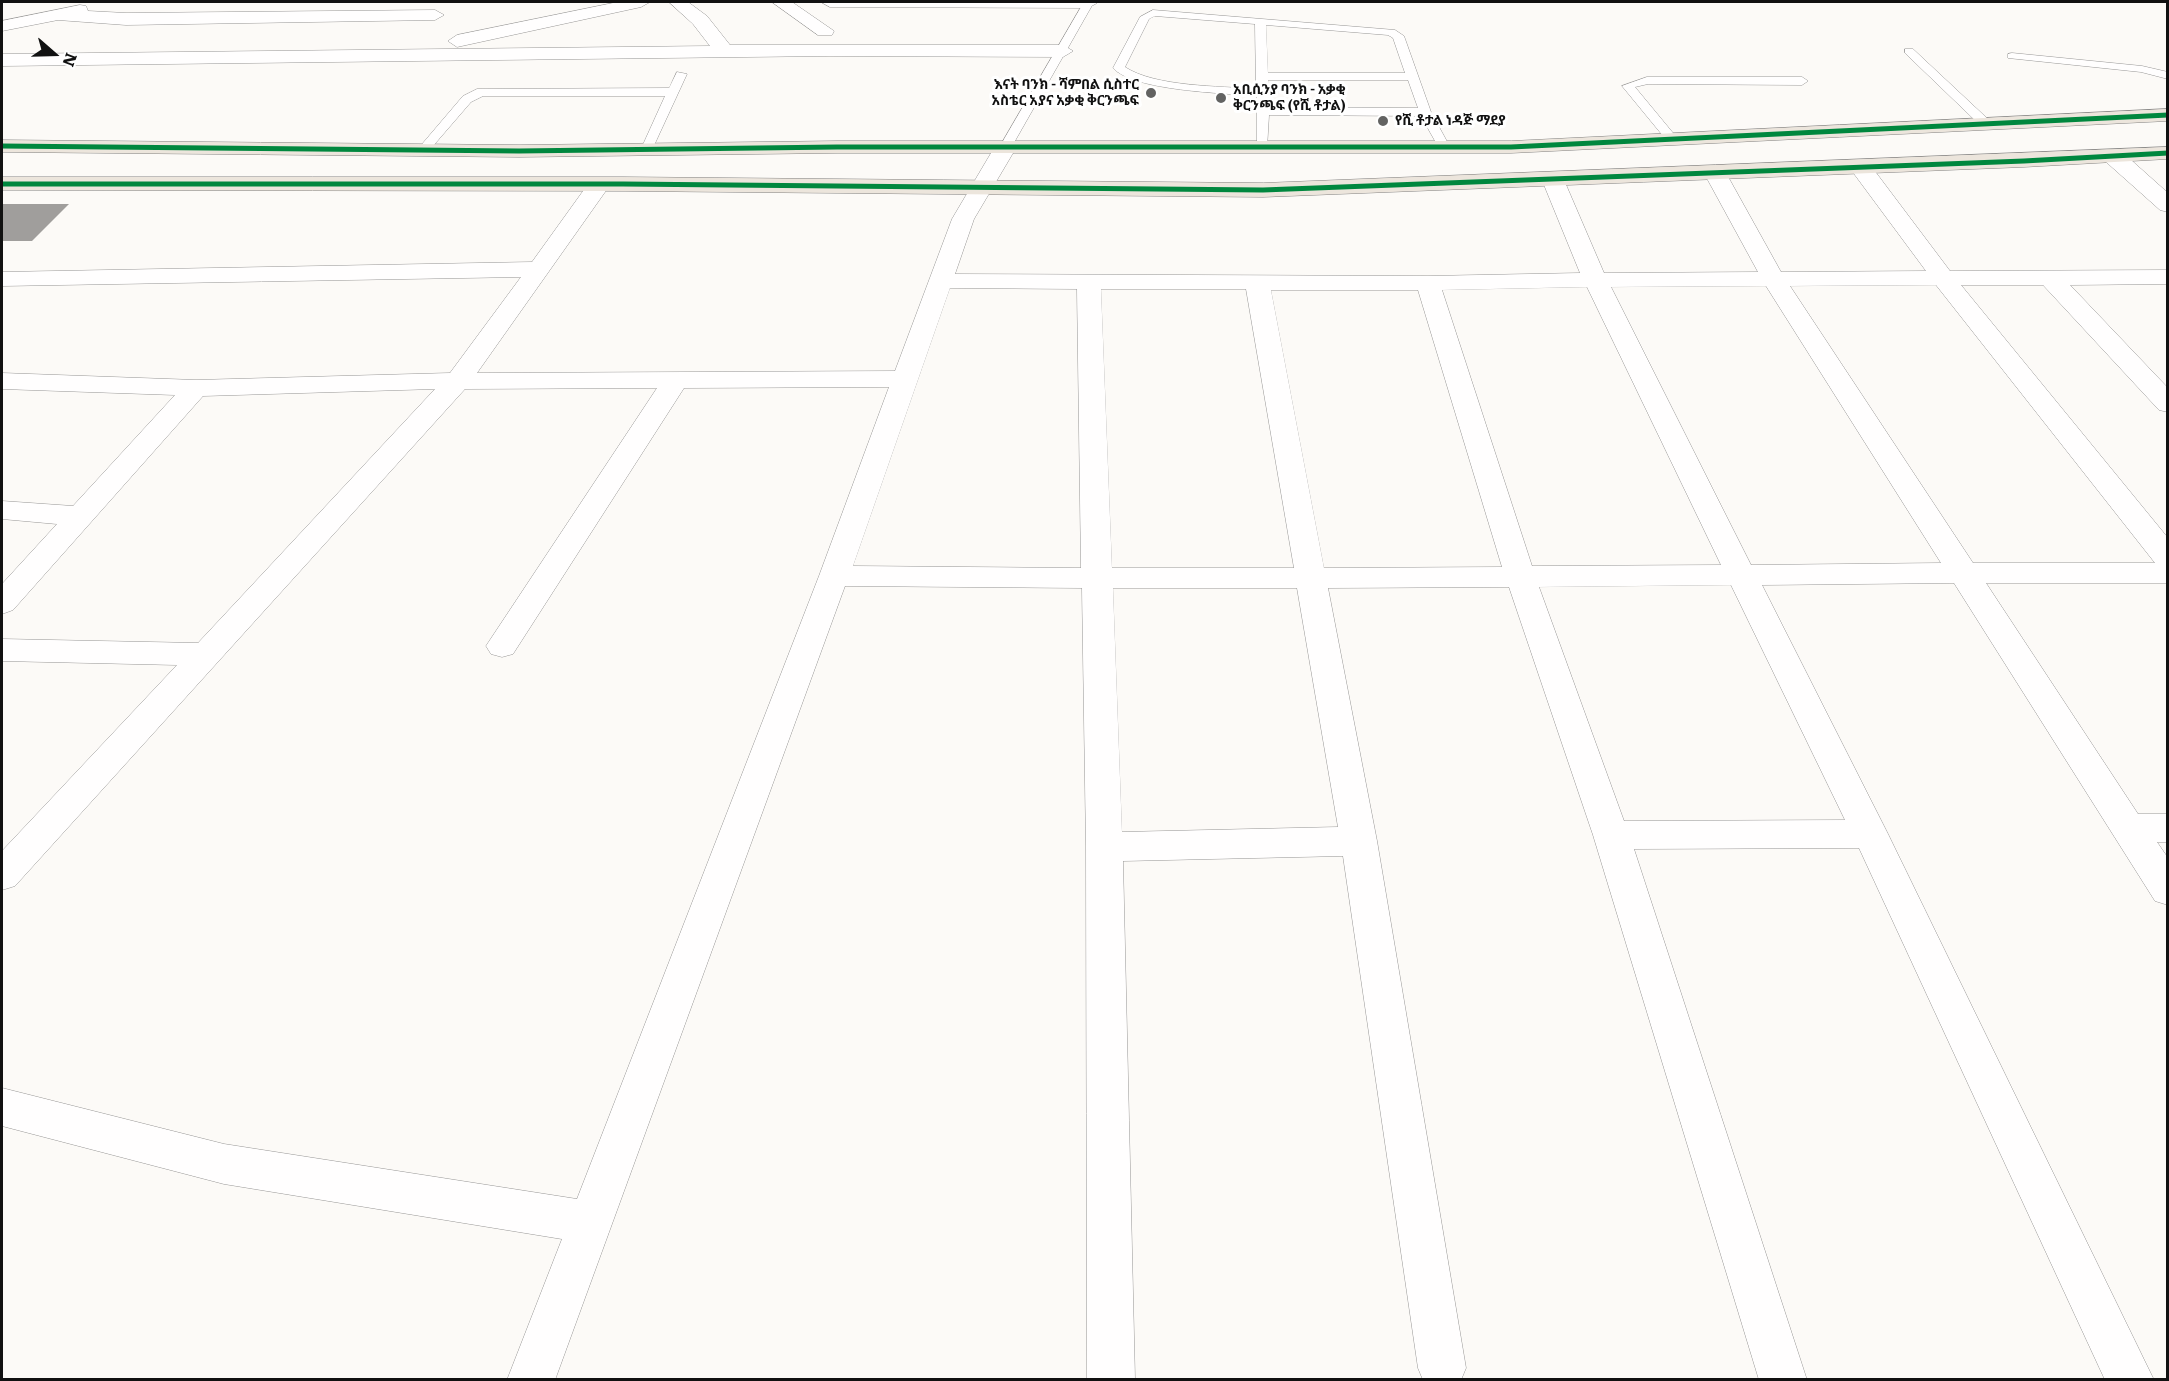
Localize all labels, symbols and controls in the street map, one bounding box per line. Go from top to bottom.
north arrow [24,24,84,84]
text: N [57,50,84,71]
place label: እናት ባንክ - ሻምበል ሲስተር አስቴር አያና አቃቂ ቅርንጫፍ [992,77,1139,110]
place label: አቢሲንያ ባንክ - አቃቂ ቅርንጫፍ (የሺ ቶታል) [1233,82,1346,114]
marker: እናት ባንክ - ሻምበል ሲስተር አስቴር አያና አቃቂ ቅርንጫፍ [1144,86,1158,100]
marker: አቢሲንያ ባንክ - አቃቂ ቅርንጫፍ (የሺ ቶታል) [1214,91,1228,105]
place label: የሺ ቶታል ነዳጅ ማደያ [1395,113,1506,129]
marker: የሺ ቶታል ነዳጅ ማደያ [1376,114,1390,128]

